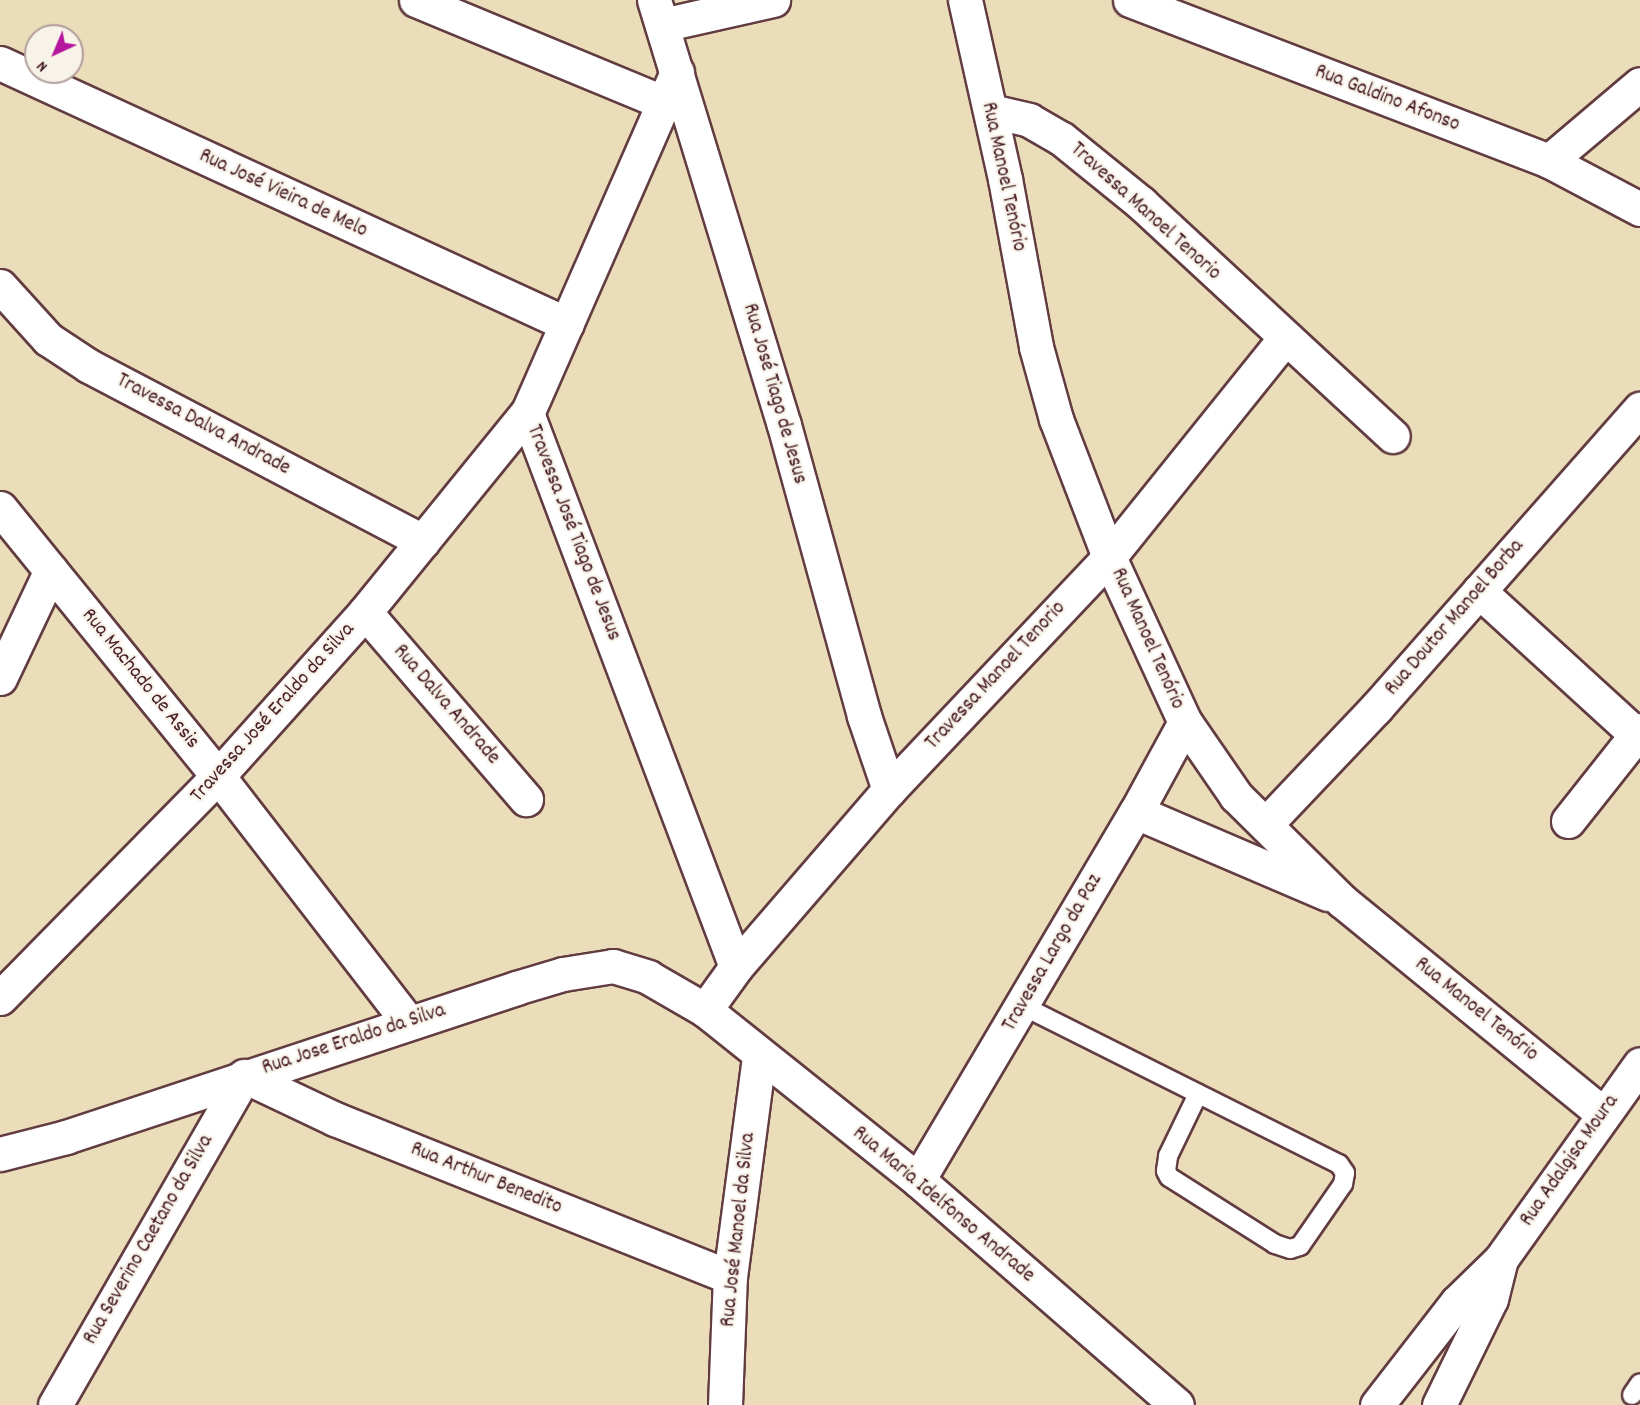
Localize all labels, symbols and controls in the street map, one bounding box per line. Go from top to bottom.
north arrow [24,24,84,84]
text: N [32,55,53,77]
street label: Rua Galdino Afonso [1311,60,1463,138]
street label: Rua Manoel Tenório [975,100,1031,254]
street label: Travessa Manoel Tenorio [1064,138,1226,286]
street label: Rua José Vieira de Melo [195,144,371,244]
street label: Rua José Tiago de Jesus [736,301,812,487]
street label: Travessa Dalva Andrade [112,369,294,481]
street label: Travessa José Tiago de Jesus [520,422,626,644]
street label: Rua Doutor Manoel Borba [1380,535,1530,701]
street label: Rua Manoel Tenório [1105,565,1189,713]
street label: Travessa Manoel Tenorio [921,596,1071,756]
street label: Rua Machado de Assis [76,604,204,754]
street label: Travessa José Eraldo da Silva [186,618,360,808]
street label: Rua Dalva Andrade [387,640,505,770]
street label: Travessa Largo da Paz [998,870,1108,1036]
street label: Rua Manoel Tenório [1409,952,1543,1068]
street label: Rua Jose Eraldo da Silva [259,998,449,1082]
street label: Rua Adalgisa Moura [1515,1090,1625,1232]
street label: Rua Maria Idelfonso Andrade [847,1121,1039,1289]
street label: Rua Severino Caetano da Silva [79,1131,219,1349]
street label: Rua José Manoel da Silva [716,1132,762,1328]
street label: Rua Arthur Benedito [407,1137,565,1221]

